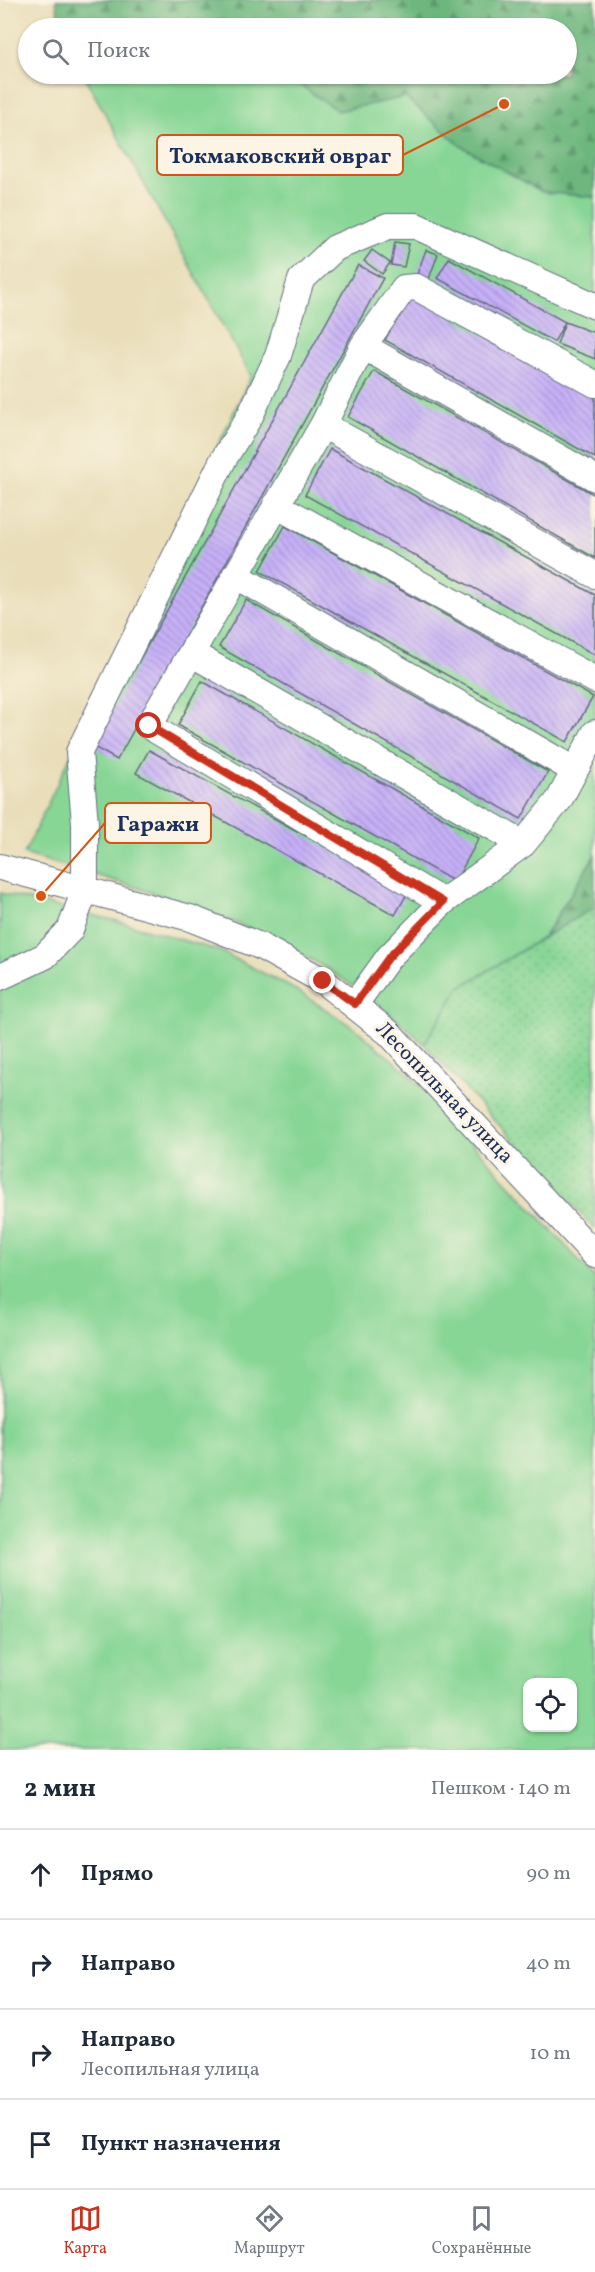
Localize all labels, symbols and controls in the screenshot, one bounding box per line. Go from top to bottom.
search box [18,18,577,84]
icon: search [39,35,72,68]
text: Поиск [87,36,150,67]
callout: Токмаковский овраг [157,135,403,175]
text: Токмаковский овраг [169,142,391,173]
route start [135,712,161,738]
callout: Гаражи [105,803,211,843]
text: Гаражи [117,810,199,841]
route end [309,967,335,993]
street label: Лесопильная улица [368,1015,520,1171]
map controls [523,1678,577,1732]
button: locate [523,1678,577,1732]
text: 2 мин [24,1771,96,1807]
text: Пешком · 140 m [431,1775,571,1803]
icon: ahead [24,1858,57,1891]
text: Прямо [81,1859,153,1890]
text: 90 m [527,1860,571,1888]
icon: right [24,1948,57,1981]
text: Направо [81,1949,175,1980]
text: 40 m [526,1950,571,1978]
text: Направо [81,2025,175,2056]
icon: right [24,2038,57,2071]
text: 10 m [530,2040,571,2068]
text: Лесопильная улица [81,2056,260,2084]
icon: arrive [24,2128,57,2161]
text: Пункт назначения [81,2129,281,2160]
tab: Карта [64,2202,107,2260]
tab: Маршрут [234,2202,305,2260]
tab: Сохранённые [432,2202,531,2260]

